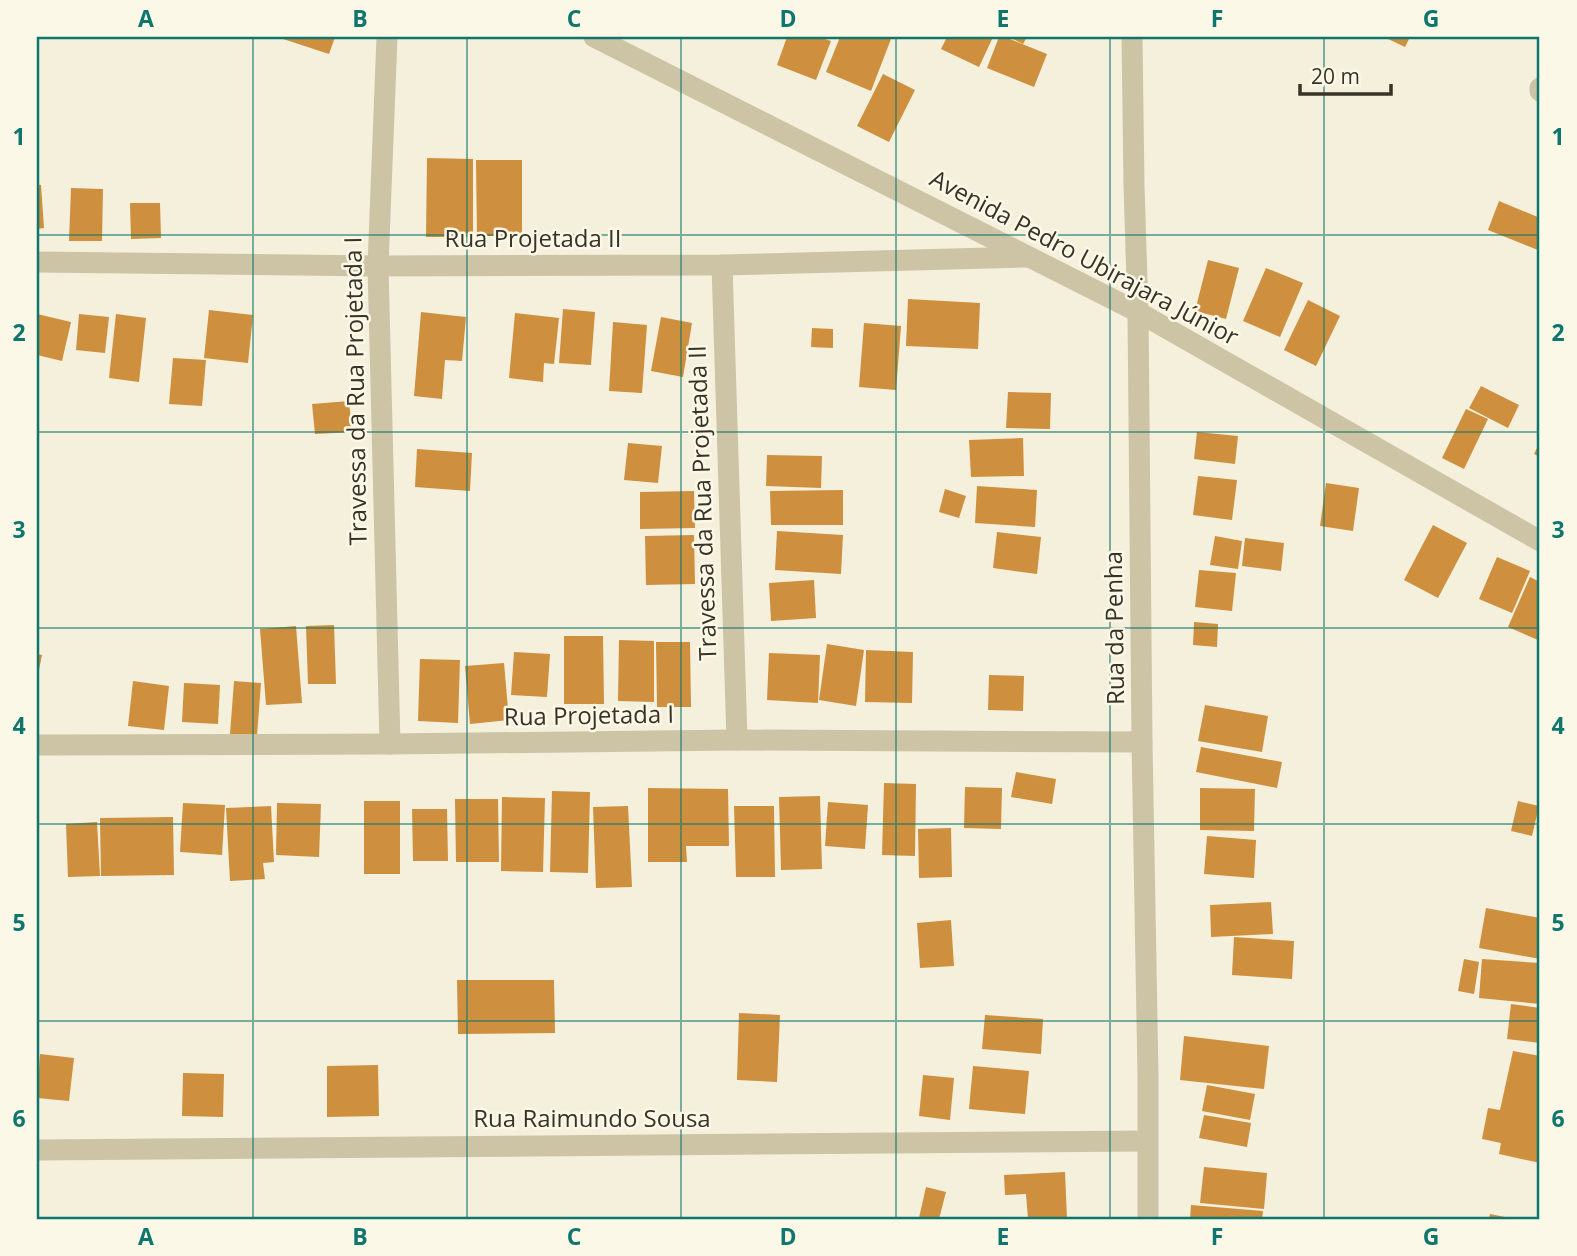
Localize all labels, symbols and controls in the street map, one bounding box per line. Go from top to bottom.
text: A [138,2,154,34]
text: B [352,2,368,34]
text: C [567,2,581,34]
text: D [779,2,797,34]
text: E [997,2,1009,34]
text: F [1211,2,1223,34]
text: G [1423,2,1439,34]
scale bar [1300,52,1392,96]
text: 20 m [1311,62,1360,90]
text: 1 [12,120,26,152]
text: 1 [1551,120,1565,152]
street label: Avenida Pedro Ubirajara Júnior [925,161,1245,352]
street label: Rua Projetada II [445,221,621,254]
street label: Travessa da Rua Projetada I [335,236,374,546]
text: 2 [12,316,26,348]
text: 2 [1551,316,1565,348]
street label: Travessa da Rua Projetada II [680,345,723,661]
text: 3 [12,513,26,545]
text: 3 [1551,513,1565,545]
street label: Rua da Penha [1096,551,1131,705]
street label: Rua Projetada I [504,697,674,732]
text: 4 [12,709,26,741]
text: 4 [1551,709,1565,741]
text: 5 [12,906,26,938]
text: 5 [1551,906,1565,938]
street label: Rua Raimundo Sousa [473,1101,711,1134]
text: 6 [12,1102,26,1134]
text: 6 [1551,1102,1565,1134]
text: A [138,1220,154,1252]
text: B [352,1220,368,1252]
text: C [567,1220,581,1252]
text: D [779,1220,797,1252]
text: E [997,1220,1009,1252]
text: F [1211,1220,1223,1252]
text: G [1423,1220,1439,1252]

